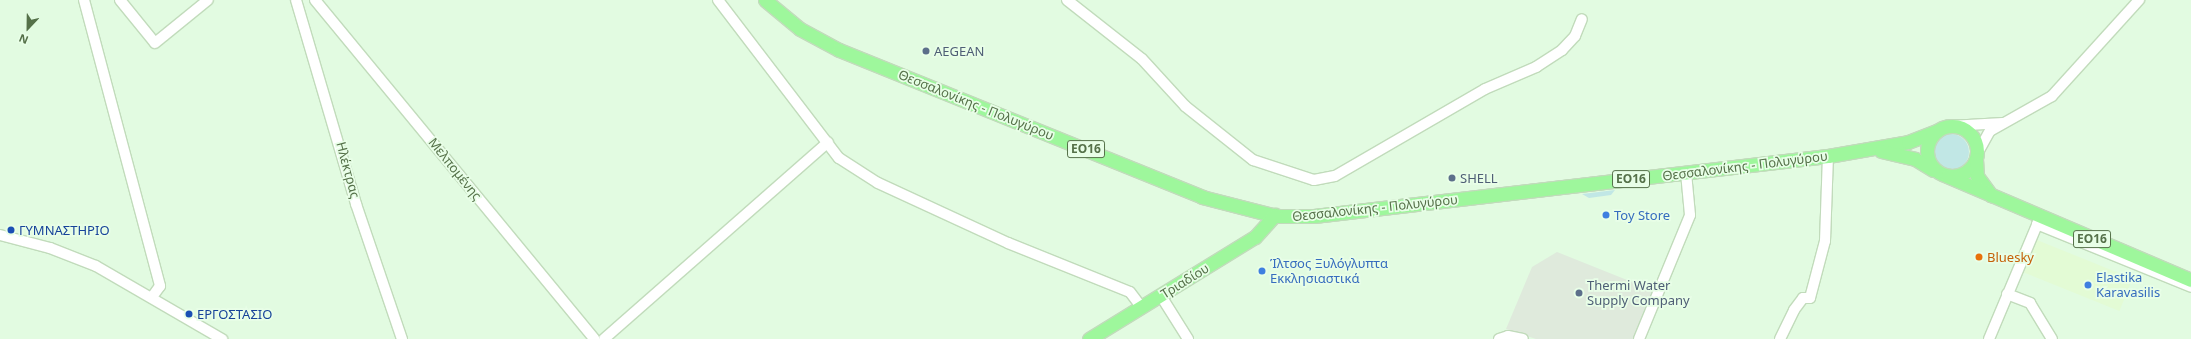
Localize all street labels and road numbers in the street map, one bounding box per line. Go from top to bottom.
street label: Θεσσαλονίκης - Πολυγύρου [896,67,1056,143]
street label: Μελπομένης [425,135,485,203]
road number: ΕΟ16 [1067,139,1105,159]
street label: Ηλέκτρας [333,140,363,200]
street label: Θεσσαλονίκης - Πολυγύρου [1662,148,1828,184]
road number: ΕΟ16 [1612,169,1650,189]
street label: Θεσσαλονίκης - Πολυγύρου [1291,192,1459,224]
road number: ΕΟ16 [2073,229,2111,249]
street label: Τριαδίου [1158,260,1212,302]

